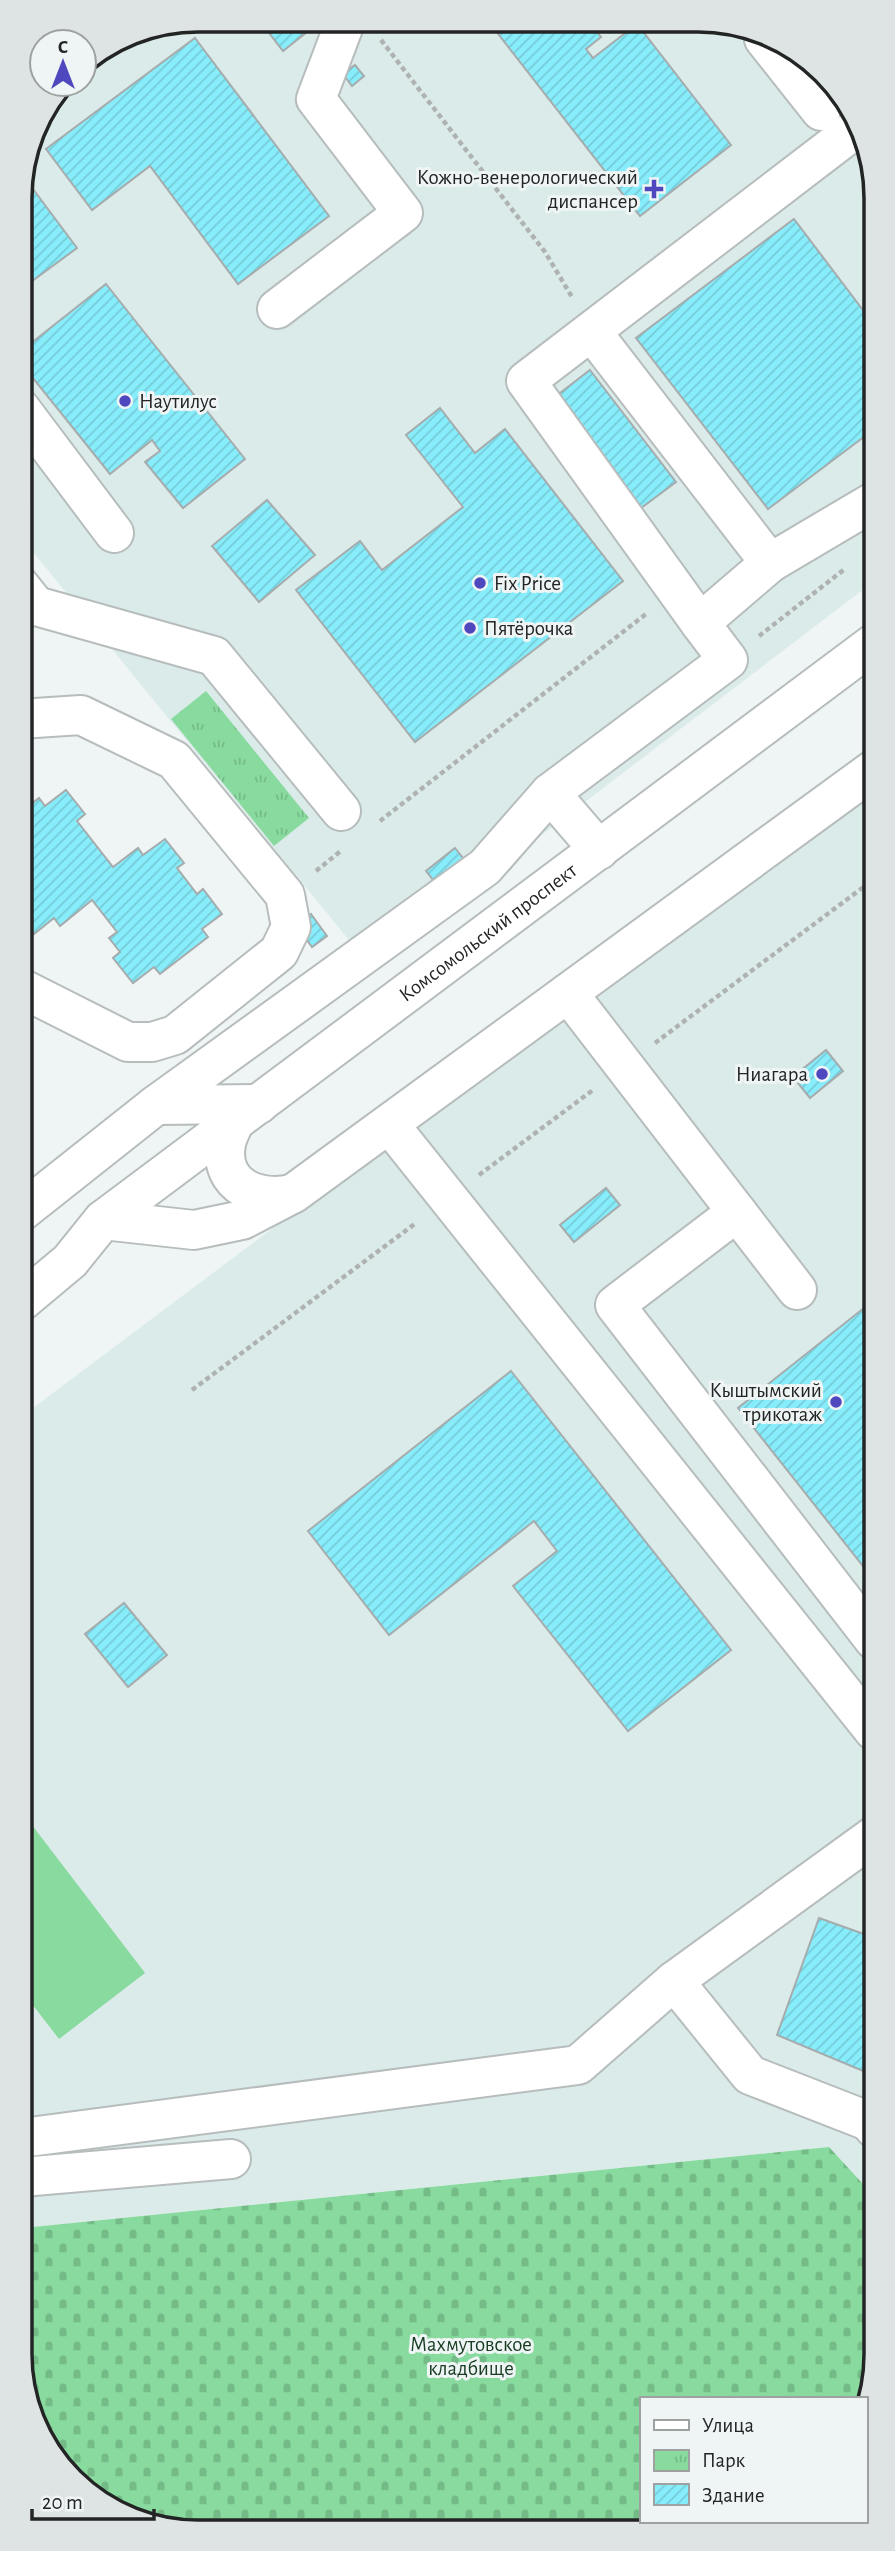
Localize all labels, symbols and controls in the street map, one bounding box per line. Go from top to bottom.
north arrow [28,28,98,98]
text: С [58,38,68,57]
place label: Кожно-венерологический диспансер [417,167,638,212]
marker: Кожно-венерологический диспансер [644,179,664,199]
place label: Наутилус [139,391,217,412]
marker: Наутилус [117,393,133,409]
place label: Fix Price [494,573,561,594]
marker: Fix Price [472,575,488,591]
place label: Пятёрочка [484,618,574,639]
marker: Пятёрочка [462,620,478,636]
street label: Комсомольский проспект [395,859,581,1006]
place label: Ниагара [736,1064,808,1085]
marker: Ниагара [814,1066,830,1082]
place label: Кыштымский трикотаж [709,1380,822,1425]
marker: Кыштымский трикотаж [828,1394,844,1410]
park label: Махмутовское кладбище [410,2334,532,2379]
legend [640,2397,867,2523]
text: Улица [702,2415,755,2436]
text: Парк [702,2450,746,2471]
scale bar [32,2478,154,2522]
text: Здание [702,2485,765,2506]
text: 20 m [42,2492,83,2513]

